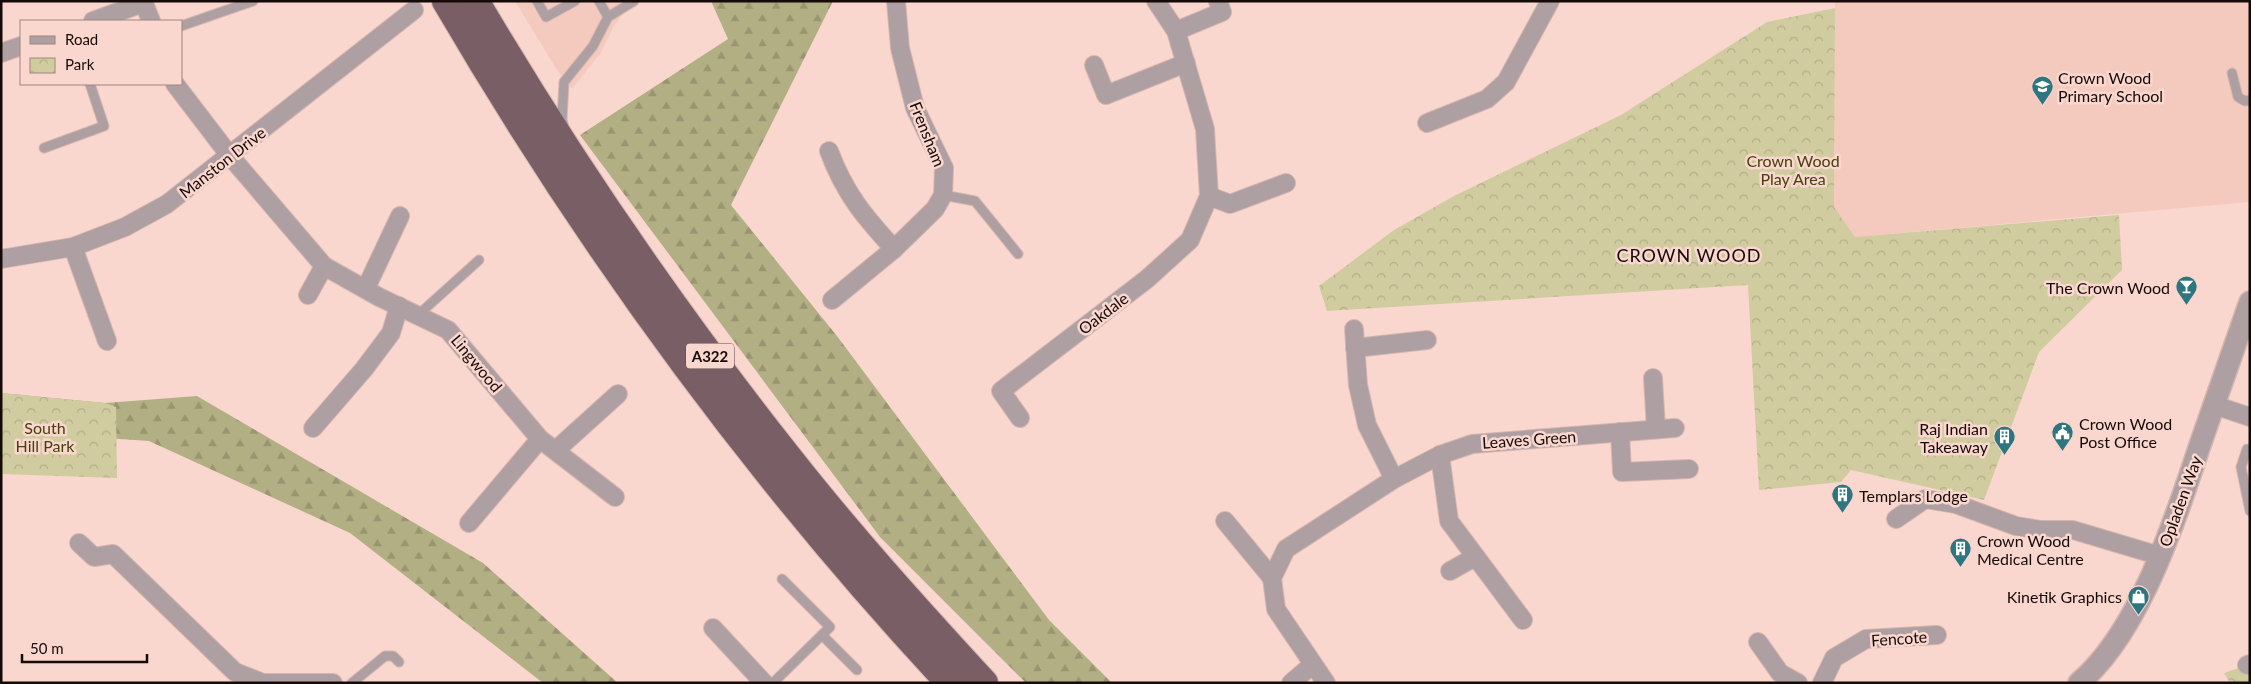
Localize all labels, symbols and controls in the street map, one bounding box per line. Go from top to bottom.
legend [20,20,182,85]
text: Road [65,30,98,48]
text: Park [65,55,95,73]
place label: Crown Wood Primary School [2058,68,2163,105]
school or university icon: Crown Wood Primary School [2030,74,2054,105]
street label: Frensham [906,99,950,169]
street label: Manston Drive [175,122,269,202]
park label: Crown Wood Play Area [1746,151,1840,188]
district label: CROWN WOOD [1616,244,1762,266]
bar icon: The Crown Wood [2174,275,2198,306]
place label: The Crown Wood [2046,278,2170,297]
street label: Oakdale [1074,288,1132,338]
street label: Lingwood [448,331,506,395]
road number: A322 [686,344,734,368]
place label: Crown Wood Post Office [2079,414,2172,451]
park label: South Hill Park [16,418,75,455]
place label: Raj Indian Takeaway [1919,419,1989,456]
public building icon: Crown Wood Post Office [2051,420,2075,451]
building icon: Raj Indian Takeaway [1992,425,2016,456]
street label: Leaves Green [1481,426,1577,452]
street label: Opladen Way [2155,452,2205,549]
building icon: Templars Lodge [1831,483,1855,514]
place label: Templars Lodge [1859,486,1968,505]
place label: Crown Wood Medical Centre [1977,531,2084,568]
building icon: Crown Wood Medical Centre [1949,537,1973,568]
shop icon: Kinetik Graphics [2126,584,2150,615]
place label: Kinetik Graphics [2007,587,2122,606]
street label: Fencote [1870,627,1928,649]
scale bar [22,632,148,664]
text: 50 m [30,639,64,657]

